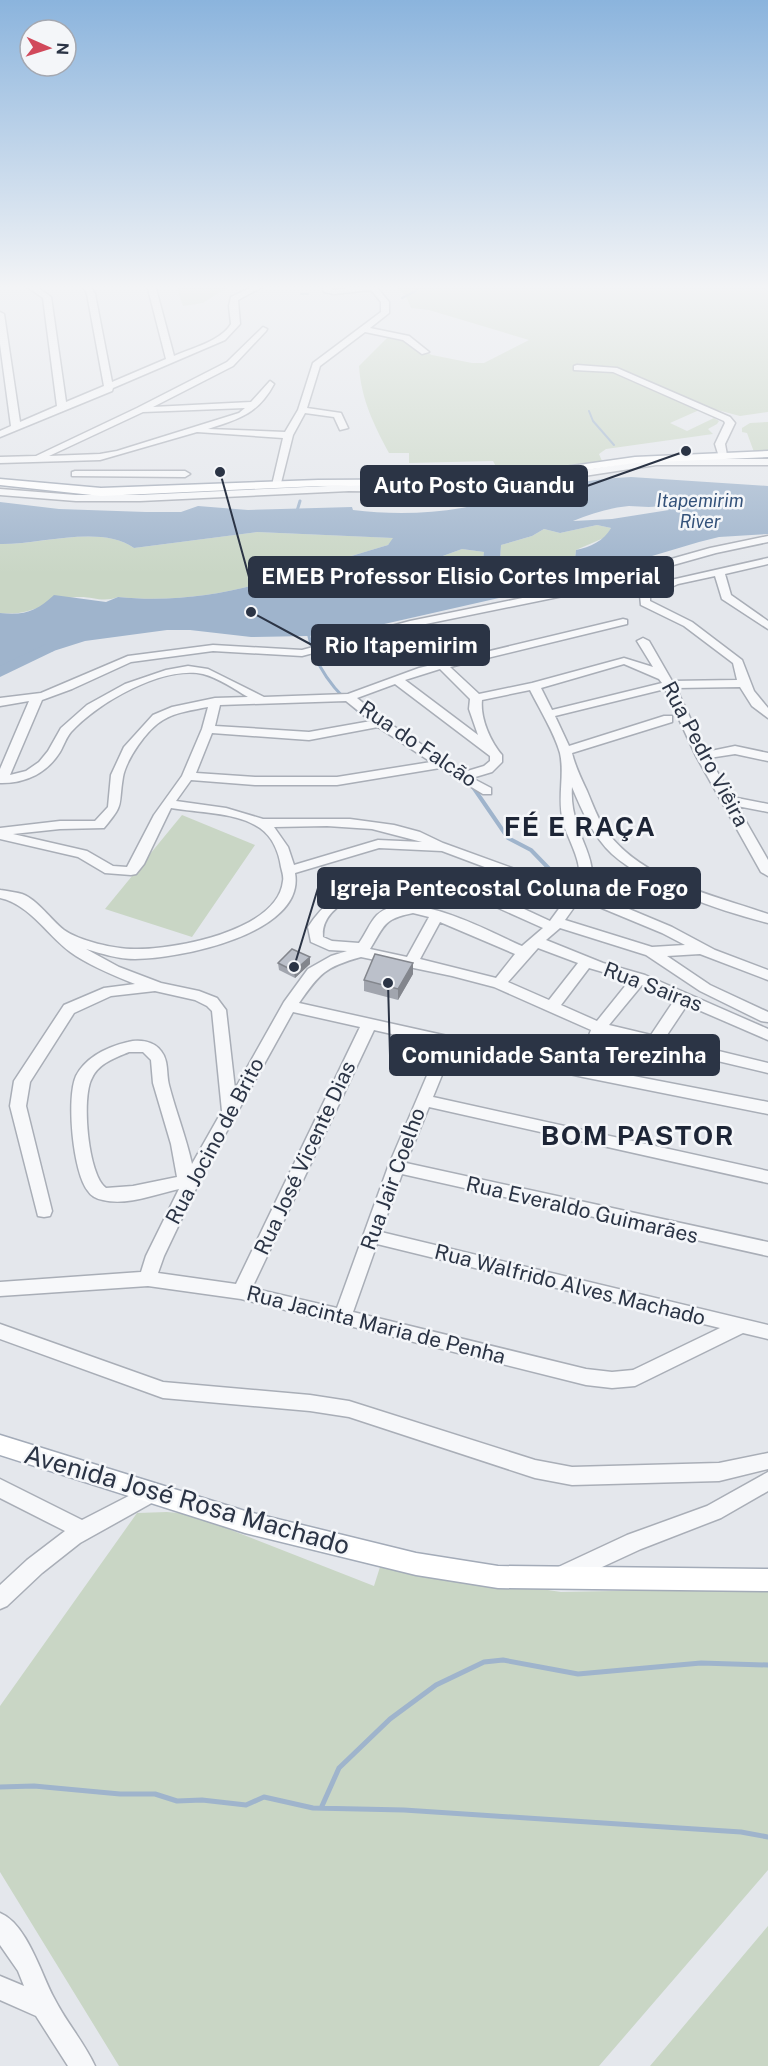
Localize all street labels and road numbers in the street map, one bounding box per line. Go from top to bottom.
street label: Rua Pedro Viêira [657,677,754,831]
street label: Rua do Falcão [355,695,482,792]
street label: Rua Sairas [600,956,706,1017]
street label: Rua Jocino de Brito [160,1053,269,1228]
street label: Rua José Vicente Dias [249,1057,360,1259]
street label: Rua Jair Coelho [355,1104,430,1253]
street label: Rua Everaldo Guimarães [464,1171,701,1248]
street label: Rua Walfrido Alves Machado [432,1239,708,1330]
street label: Rua Jacinta Maria de Penha [244,1280,508,1369]
street label: Avenida José Rosa Machado [21,1438,354,1561]

